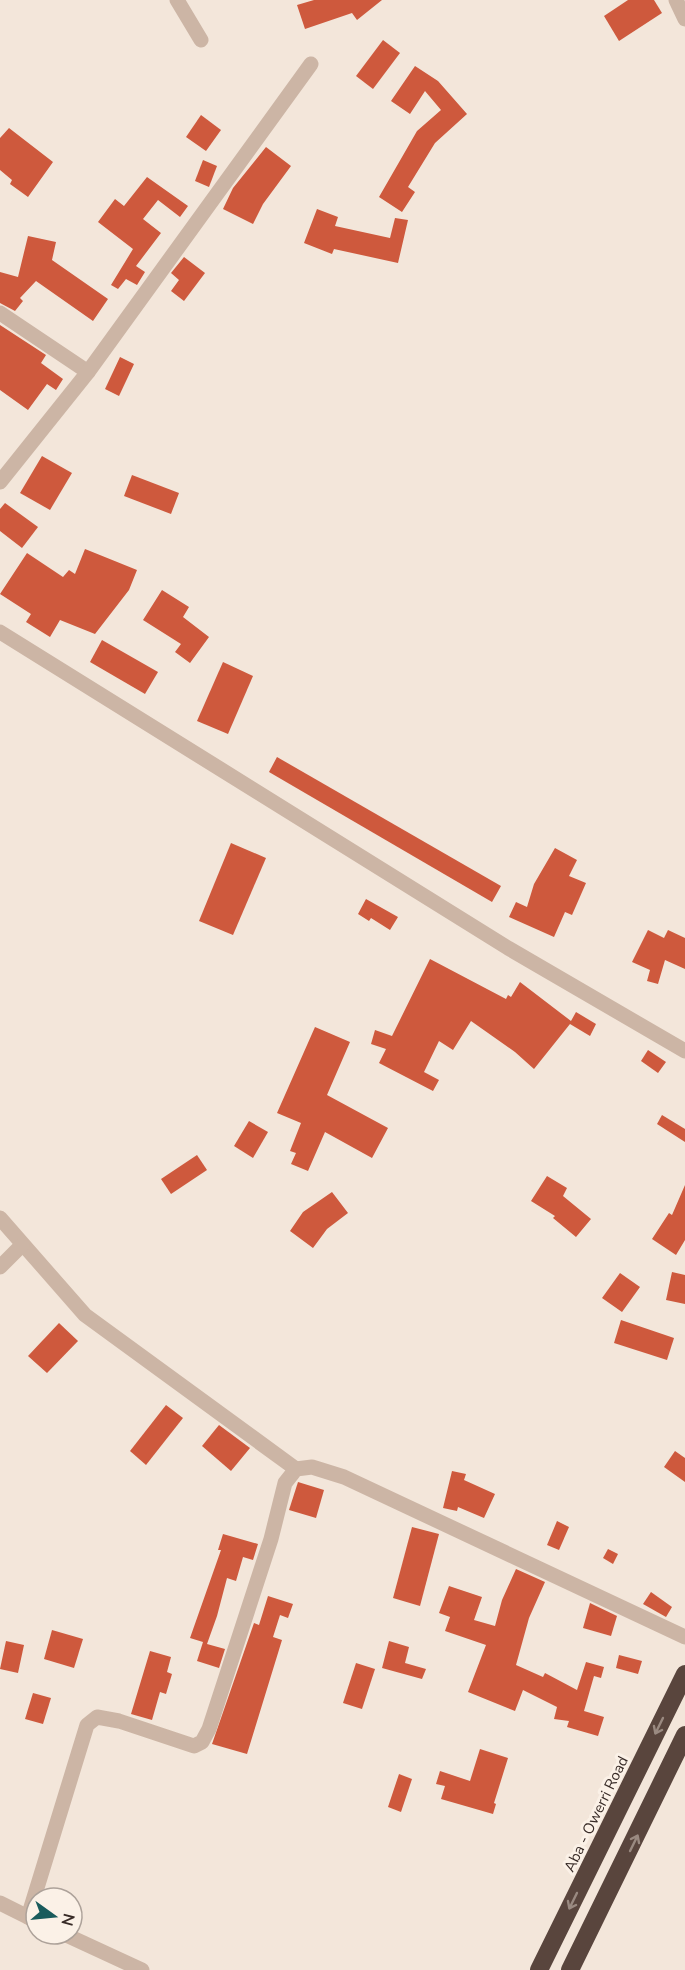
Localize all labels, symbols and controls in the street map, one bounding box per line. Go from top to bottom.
one-way arrow [653,1717,665,1735]
street label: Aba - Owerri Road [559,1753,633,1875]
one-way arrow [628,1834,640,1852]
north arrow [24,1886,84,1946]
one-way arrow [567,1892,579,1910]
text: N [55,1911,80,1928]

